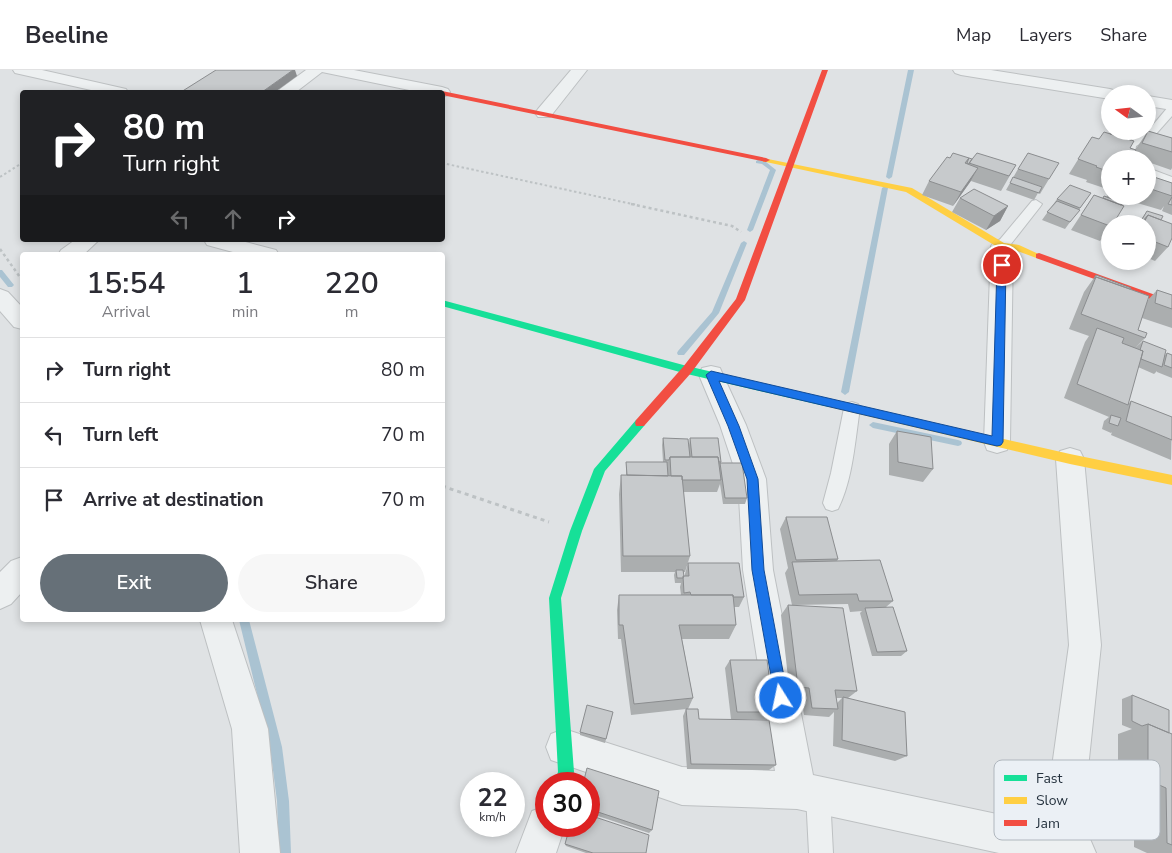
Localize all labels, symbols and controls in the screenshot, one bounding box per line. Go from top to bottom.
text: Beeline [25,19,108,51]
text: Map [956,23,991,47]
text: Layers [1019,23,1072,47]
text: Share [1100,23,1147,47]
north arrow [1101,85,1156,140]
map controls [1101,85,1156,270]
text: 80 m [123,104,205,151]
icon: right [40,110,105,175]
text: Turn right [123,149,219,179]
button: + [1101,150,1156,205]
icon: left [166,205,194,233]
icon: ahead [219,205,247,233]
icon: right [272,205,300,233]
button: − [1101,215,1156,270]
pin [981,244,1023,286]
icon: arrive [988,251,1016,279]
text: 15:54 [86,263,165,304]
text: 1 [236,263,254,304]
text: 220 [325,263,379,304]
text: Arrival [102,301,150,323]
text: min [232,301,258,323]
text: m [345,301,359,323]
icon: right [40,356,68,384]
text: Turn right [83,357,170,383]
text: 80 m [381,357,425,383]
icon: left [40,421,68,449]
text: Turn left [83,422,158,448]
text: 70 m [381,422,425,448]
icon: arrive [40,486,68,514]
text: Arrive at destination [83,487,264,513]
text: 70 m [381,487,425,513]
button: Exit [40,554,228,612]
button: Share [238,554,425,612]
position arrow [754,671,806,723]
legend [994,760,1160,840]
text: Fast [1036,769,1062,788]
speed limit sign: 30 [535,772,600,837]
text: 22 [477,781,508,815]
text: Slow [1036,791,1068,810]
text: km/h [479,809,506,825]
text: Jam [1035,814,1060,833]

